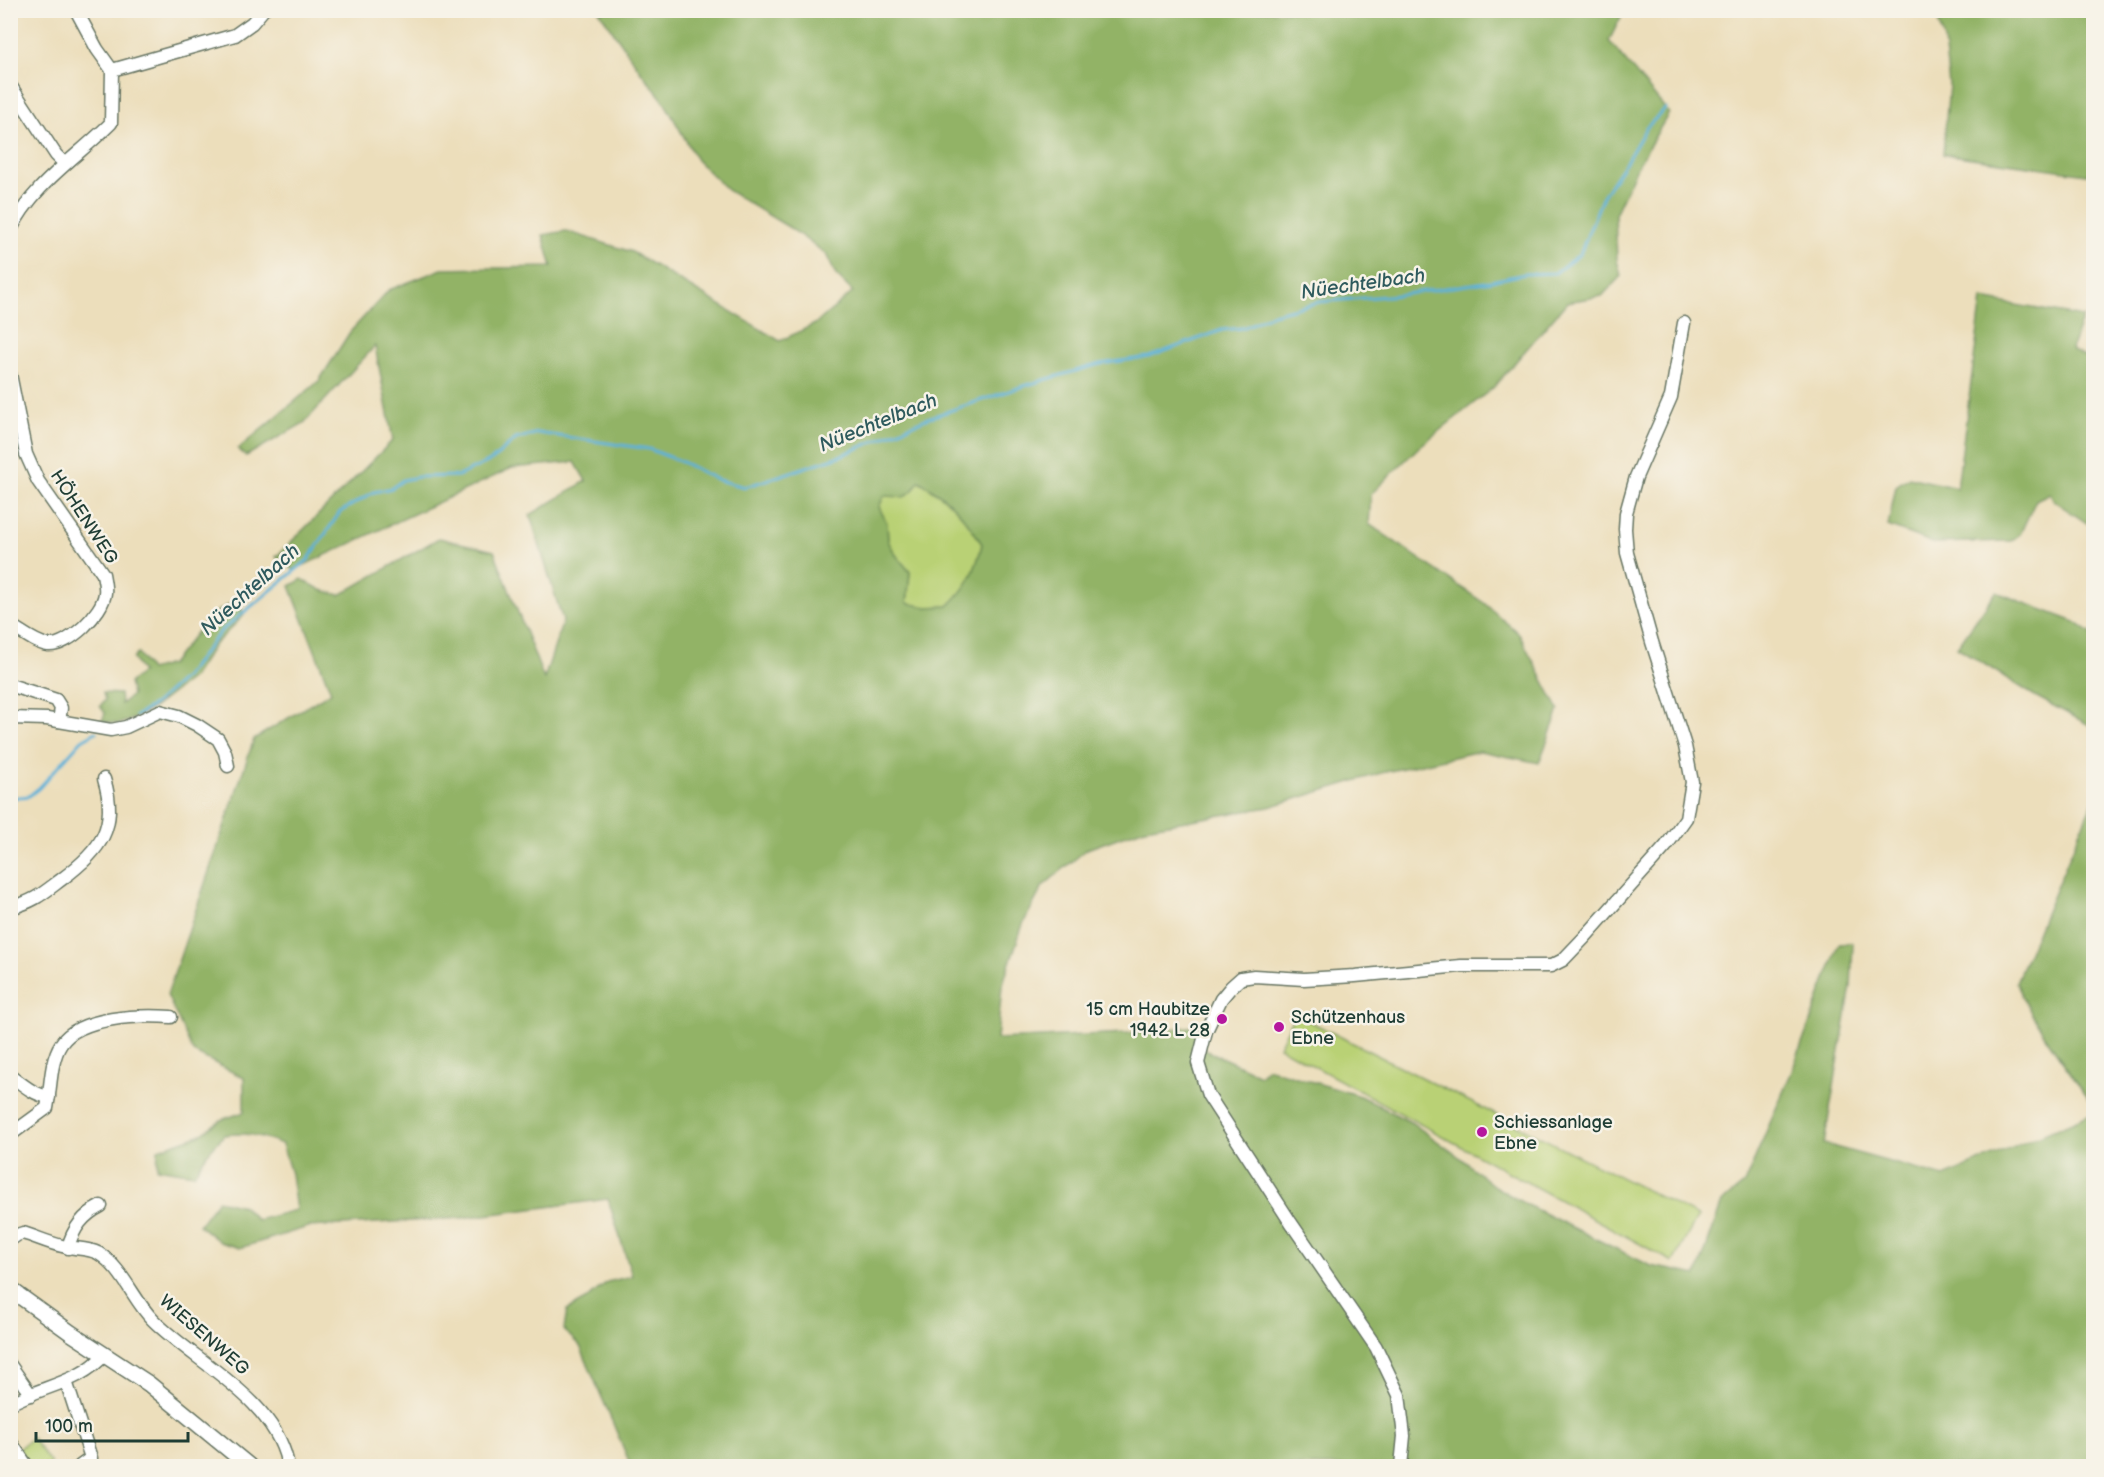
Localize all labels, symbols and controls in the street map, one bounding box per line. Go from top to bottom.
water label: Nüechtelbach [1299,263,1427,305]
water label: Nüechtelbach [815,388,941,458]
street label: HÖHENWEG [46,466,123,568]
water label: Nüechtelbach [195,539,305,641]
place label: 15 cm Haubitze 1942 L 28 [1086,999,1210,1041]
place label: Schützenhaus Ebne [1291,1007,1405,1049]
marker: 15 cm Haubitze 1942 L 28 [1215,1012,1229,1026]
marker: Schützenhaus Ebne [1272,1020,1286,1034]
place label: Schiessanlage Ebne [1494,1112,1613,1154]
marker: Schiessanlage Ebne [1475,1125,1489,1139]
street label: WIESENWEG [155,1290,253,1380]
scale bar [36,1405,188,1443]
text: 100 m [45,1416,93,1437]

